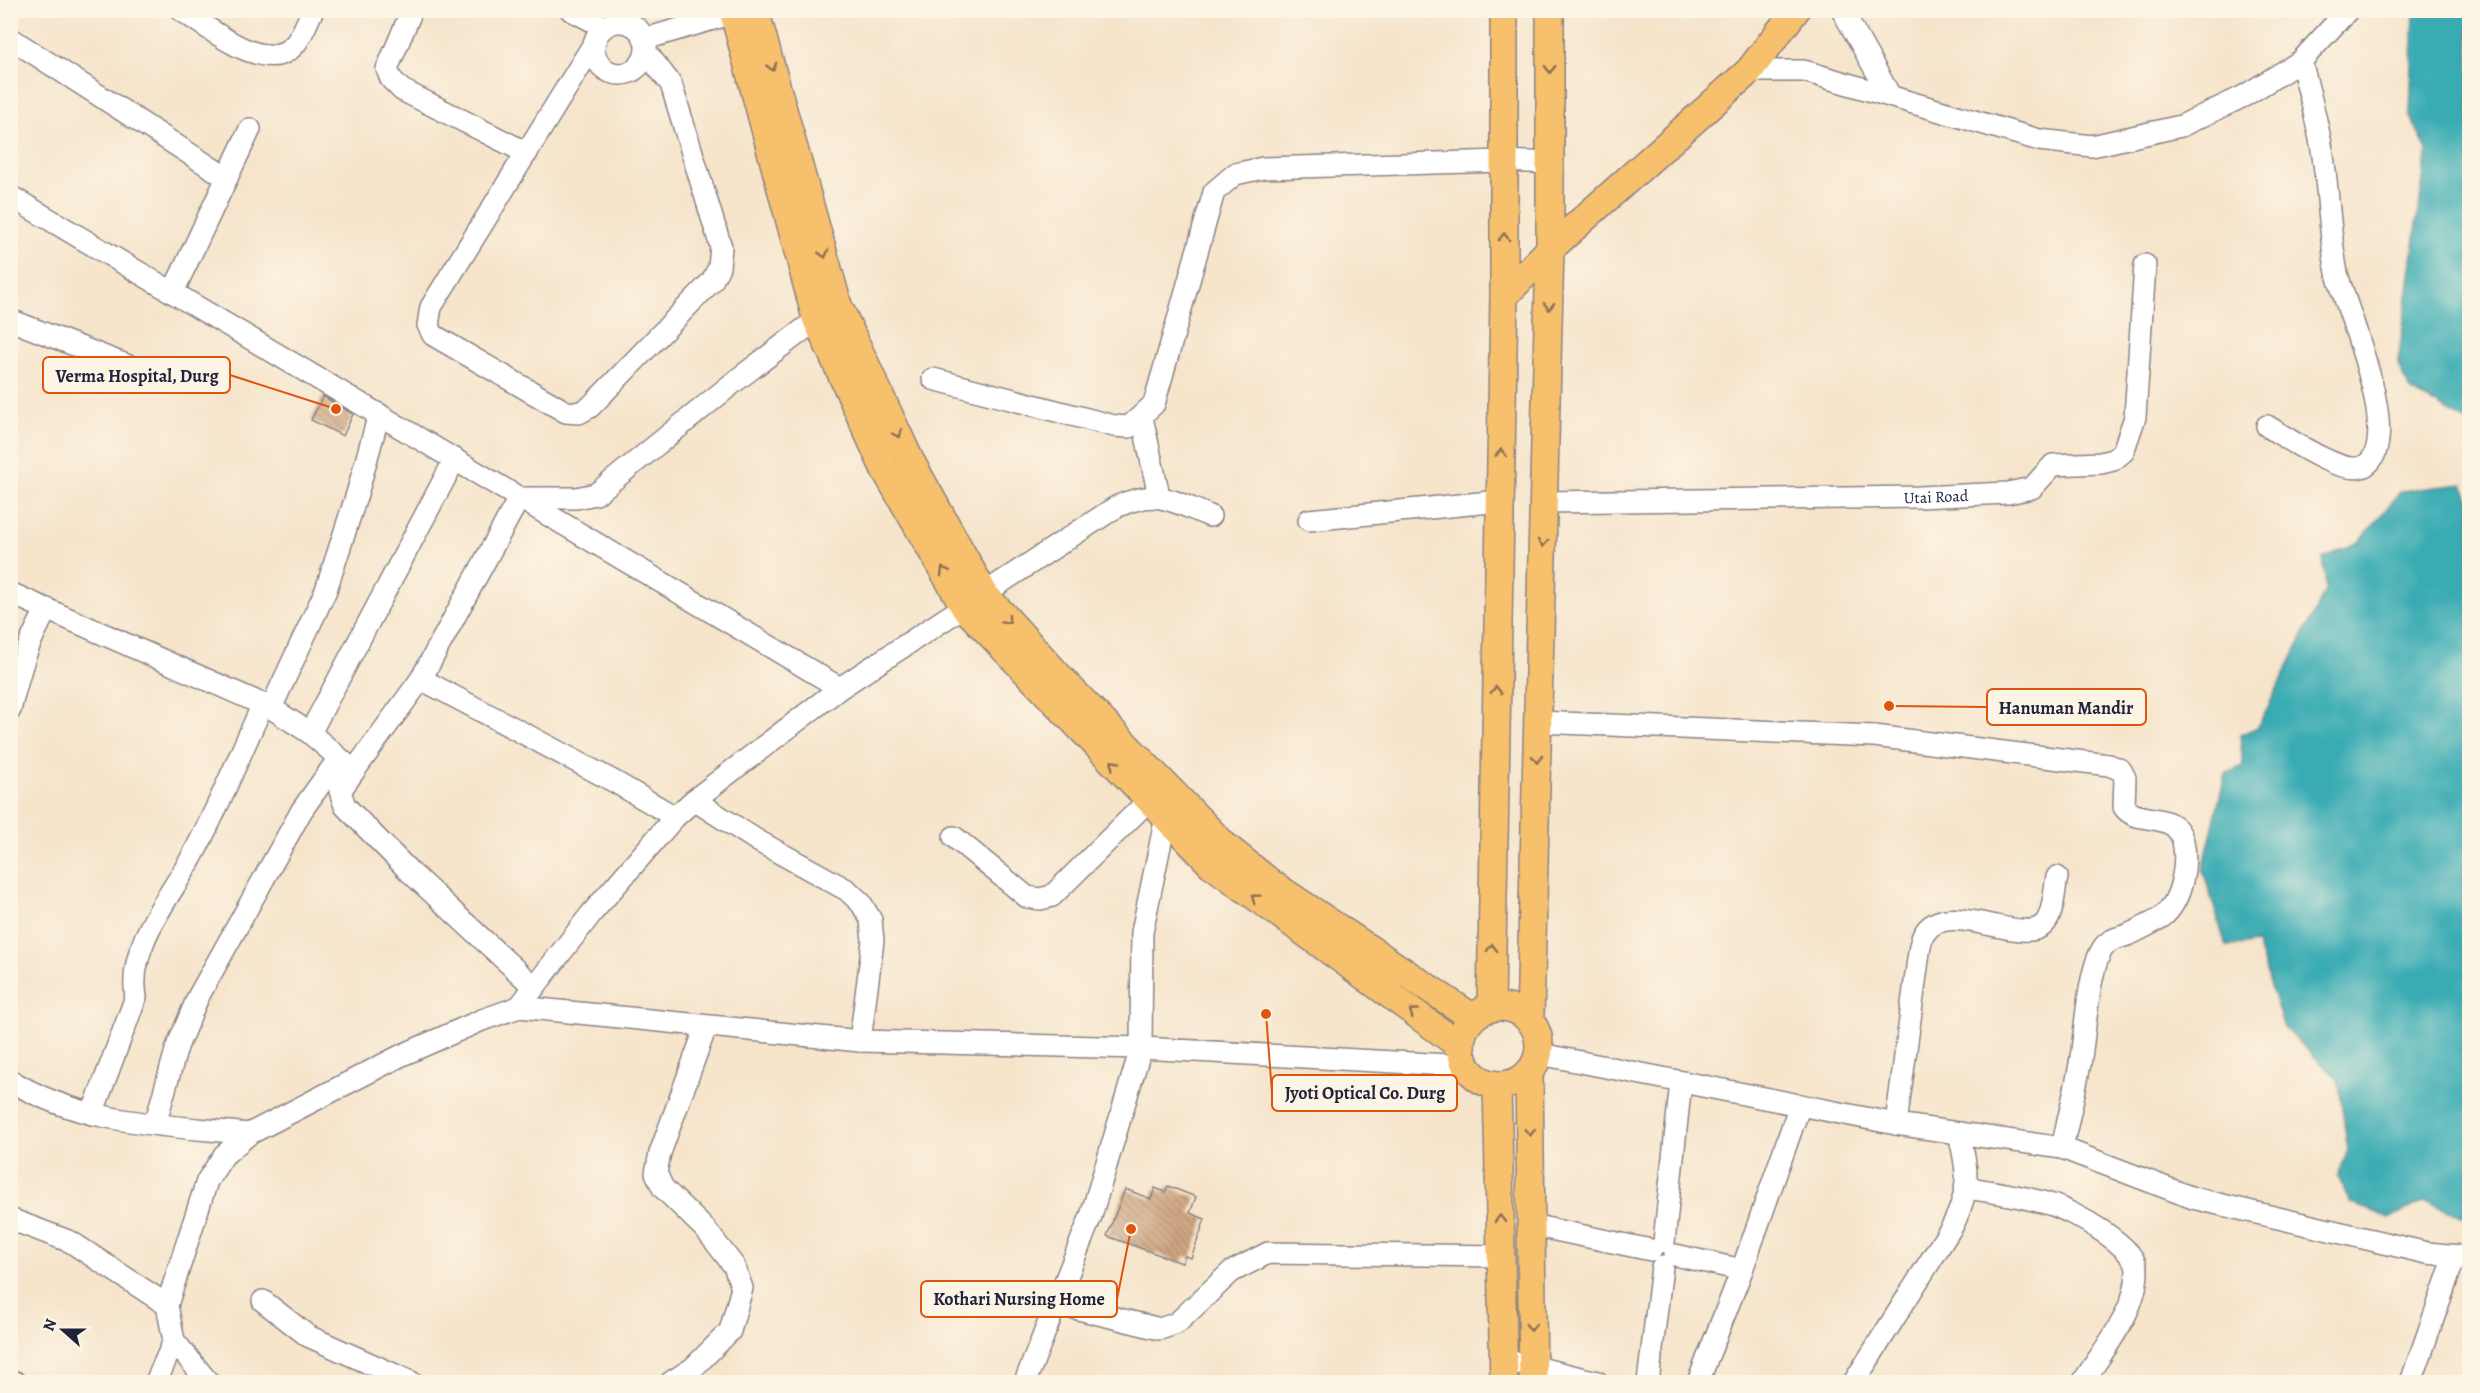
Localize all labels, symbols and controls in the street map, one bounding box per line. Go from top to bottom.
one-way arrow [764,62,777,72]
one-way arrow [1544,64,1557,73]
one-way arrow [1498,233,1510,242]
one-way arrow [817,249,829,259]
one-way arrow [1542,301,1555,310]
callout: Verma Hospital, Durg [43,357,230,393]
text: Verma Hospital, Durg [54,364,219,388]
one-way arrow [891,428,903,439]
one-way arrow [1495,449,1507,458]
street label: Utai Road [1903,485,1969,509]
one-way arrow [1537,538,1549,547]
one-way arrow [940,567,951,577]
one-way arrow [1000,613,1011,623]
one-way arrow [1490,686,1503,695]
callout: Hanuman Mandir [1987,689,2146,725]
text: Hanuman Mandir [1999,696,2134,720]
one-way arrow [1530,754,1543,763]
one-way arrow [1110,760,1121,770]
one-way arrow [1251,894,1262,905]
one-way arrow [1486,944,1498,953]
one-way arrow [1408,1008,1419,1019]
callout: Jyoti Optical Co. Durg [1272,1075,1457,1111]
text: Jyoti Optical Co. Durg [1285,1081,1446,1105]
one-way arrow [1524,1127,1536,1136]
one-way arrow [1494,1215,1506,1224]
callout: Kothari Nursing Home [921,1281,1117,1317]
text: Kothari Nursing Home [933,1287,1105,1311]
north arrow [33,1300,93,1360]
text: N [38,1315,62,1334]
one-way arrow [1525,1322,1537,1331]

